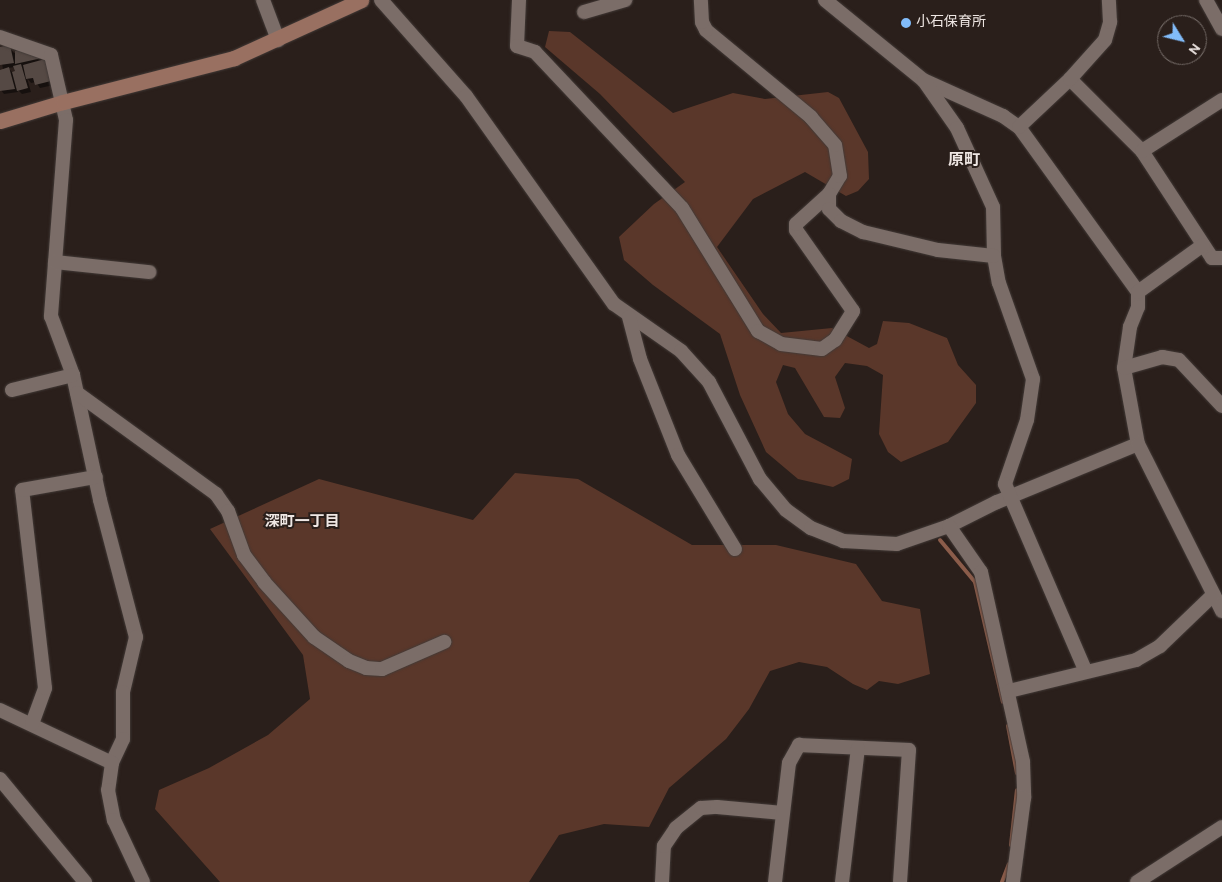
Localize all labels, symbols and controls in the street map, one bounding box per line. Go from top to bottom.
place label: 小石保育所 [916,15,986,31]
north arrow [1157,15,1207,65]
marker: 小石保育所 [900,17,912,29]
text: N [1184,39,1204,58]
district label: 原町 [948,151,980,171]
district label: 深町一丁目 [265,514,339,532]

